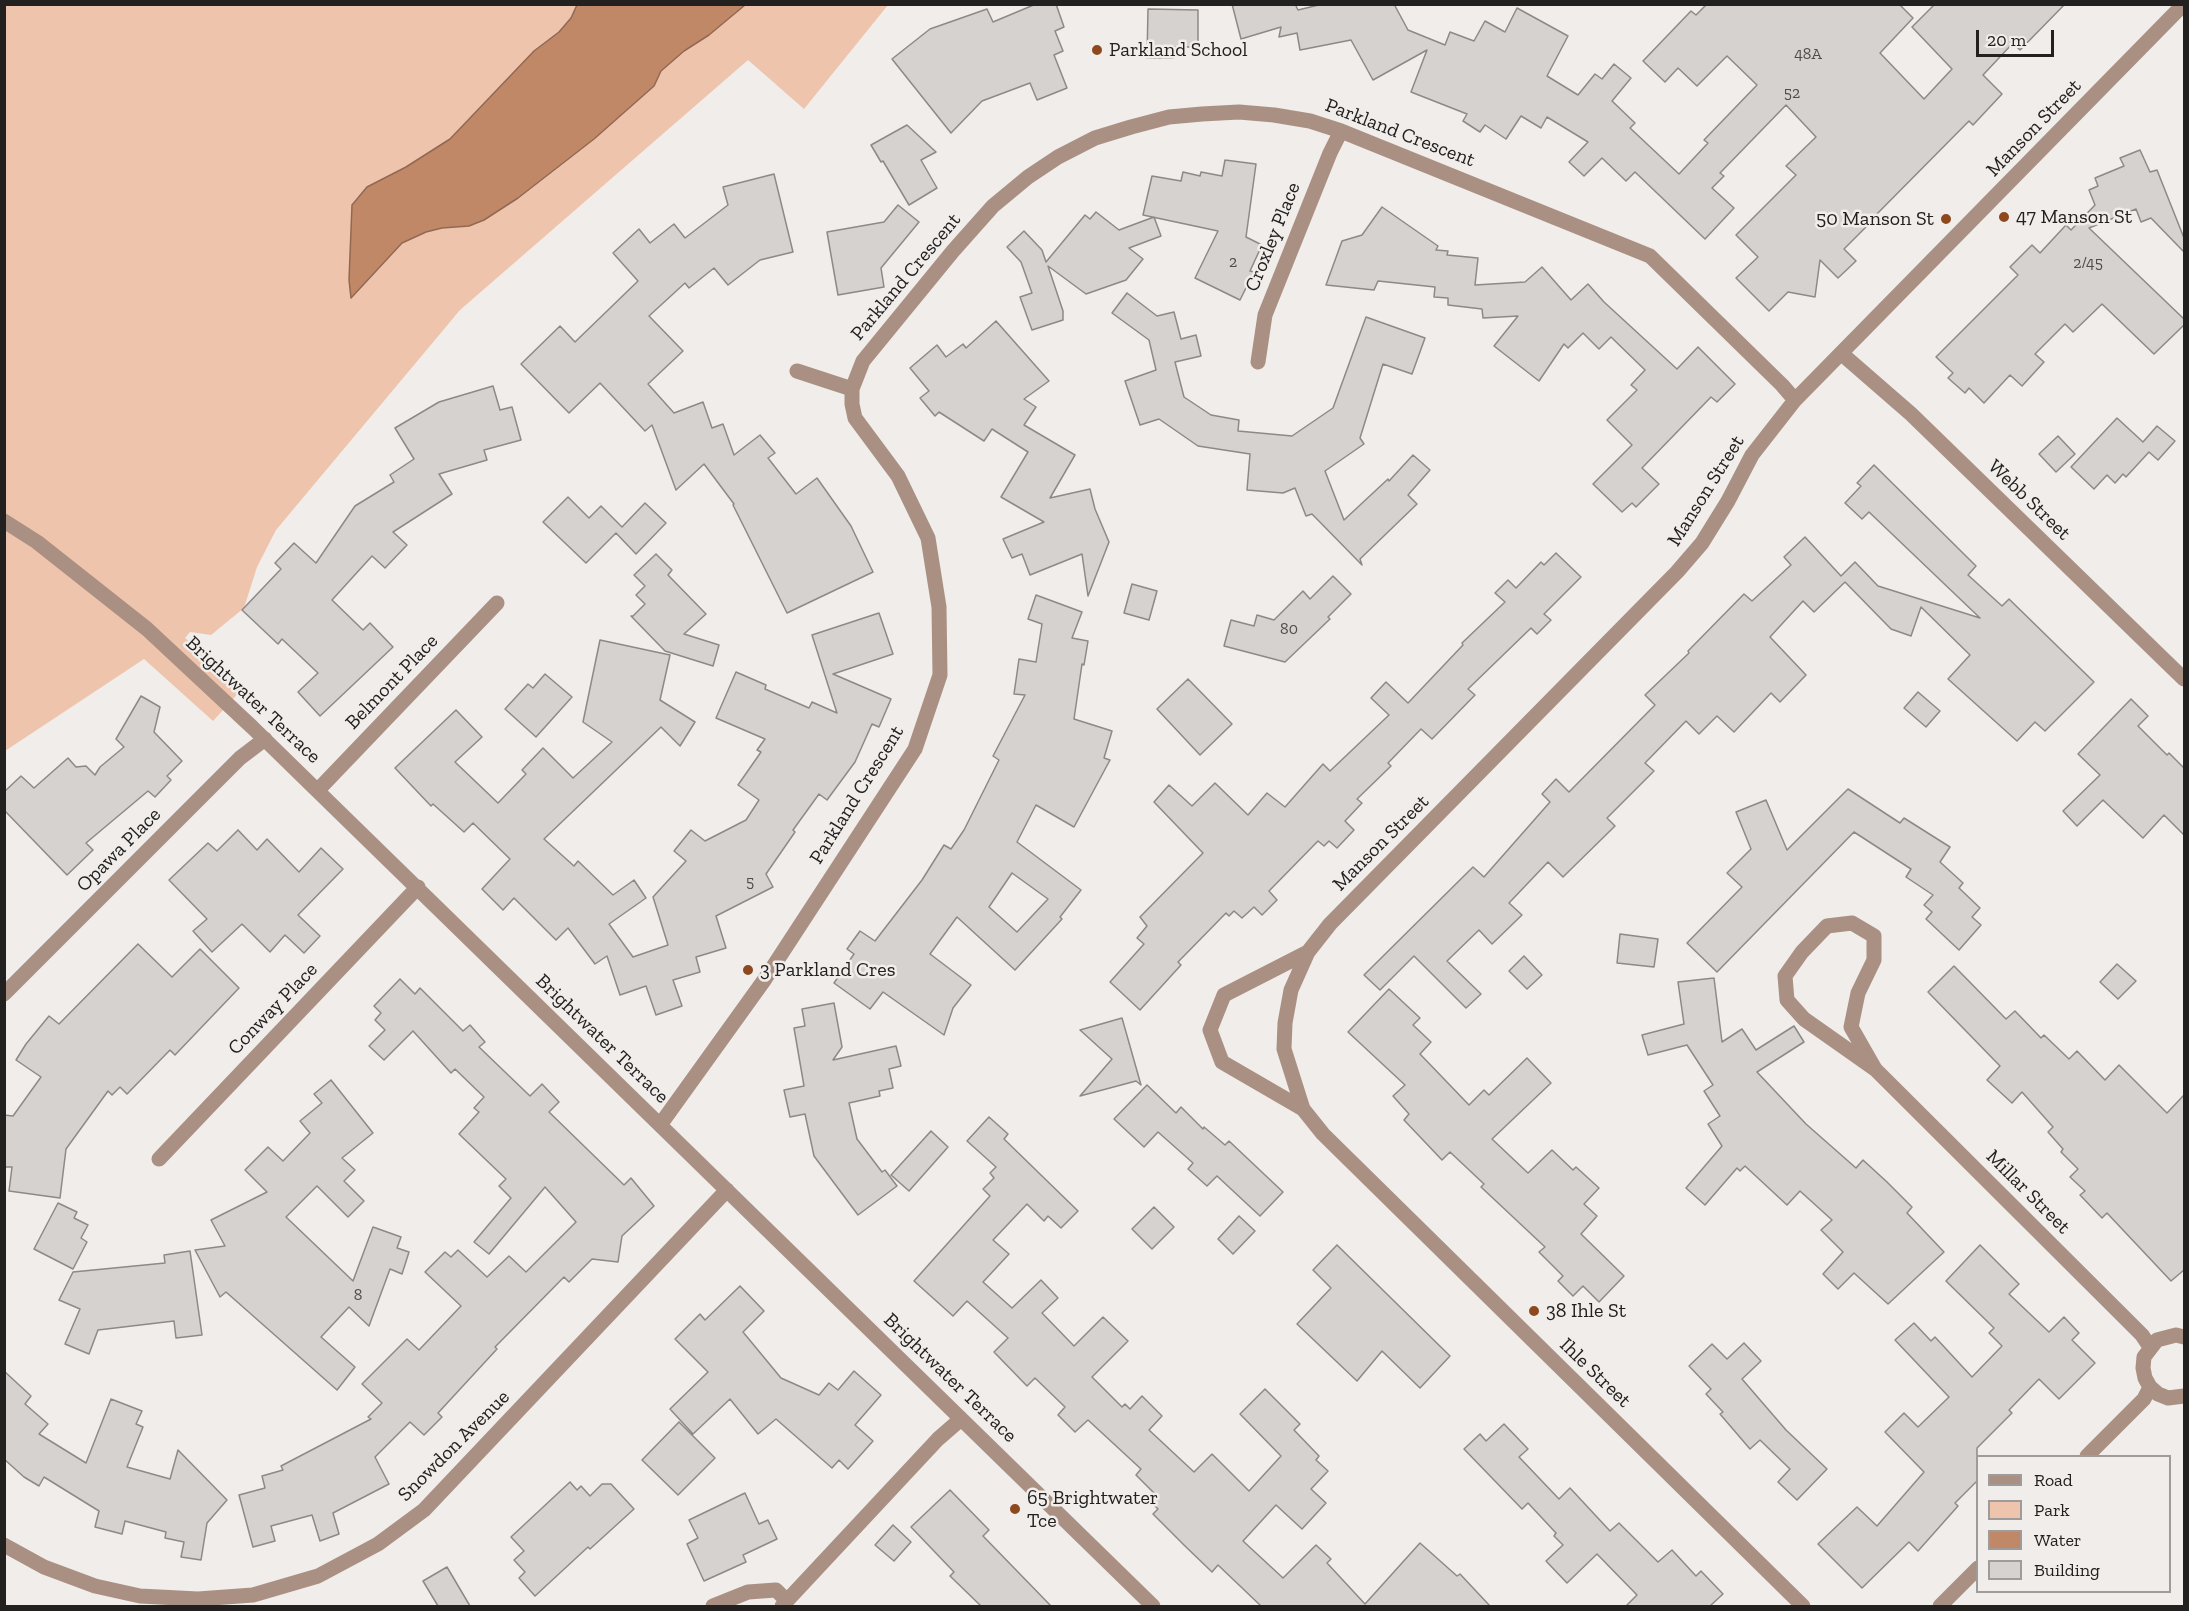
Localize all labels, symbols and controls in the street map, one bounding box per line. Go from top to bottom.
scale bar [1979,18,2057,56]
text: 20 m [1987,29,2026,51]
place label: Parkland School [1109,38,1248,62]
marker: Parkland School [1090,43,1104,57]
house number: 48A [1794,44,1822,64]
street label: Manson Street [1982,74,2086,182]
house number: 52 [1784,83,1800,103]
street label: Parkland Crescent [1322,93,1478,173]
street label: Croxley Place [1240,179,1306,295]
place label: 47 Manson St [2016,205,2132,229]
place label: 50 Manson St [1816,207,1934,231]
street label: Parkland Crescent [846,209,966,345]
marker: 47 Manson St [1997,210,2011,224]
marker: 50 Manson St [1939,212,1953,226]
house number: 2 [1229,252,1237,272]
house number: 2/45 [2073,253,2103,273]
street label: Manson Street [1662,431,1750,551]
street label: Webb Street [1983,455,2075,545]
house number: 80 [1280,619,1298,639]
street label: Belmont Place [341,629,443,735]
street label: Brightwater Terrace [180,631,326,769]
street label: Parkland Crescent [805,721,909,869]
street label: Manson Street [1328,790,1434,896]
street label: Opawa Place [72,803,166,897]
house number: 5 [746,872,754,892]
street label: Conway Place [223,958,323,1060]
place label: 3 Parkland Cres [760,958,895,982]
marker: 3 Parkland Cres [741,963,755,977]
street label: Brightwater Terrace [530,969,674,1109]
street label: Millar Street [1981,1145,2075,1239]
house number: 8 [354,1285,362,1305]
place label: 38 Ihle St [1546,1299,1626,1323]
marker: 38 Ihle St [1527,1304,1541,1318]
street label: Brightwater Terrace [878,1308,1022,1448]
street label: Ihle Street [1554,1333,1636,1413]
street label: Snowdon Avenue [393,1385,515,1507]
legend [1976,1455,2171,1593]
text: Road [2034,1469,2073,1491]
place label: 65 Brightwater Tce [1027,1486,1158,1533]
text: Park [2034,1499,2070,1521]
marker: 65 Brightwater Tce [1008,1502,1022,1516]
text: Water [2034,1529,2081,1551]
text: Building [2034,1559,2100,1581]

